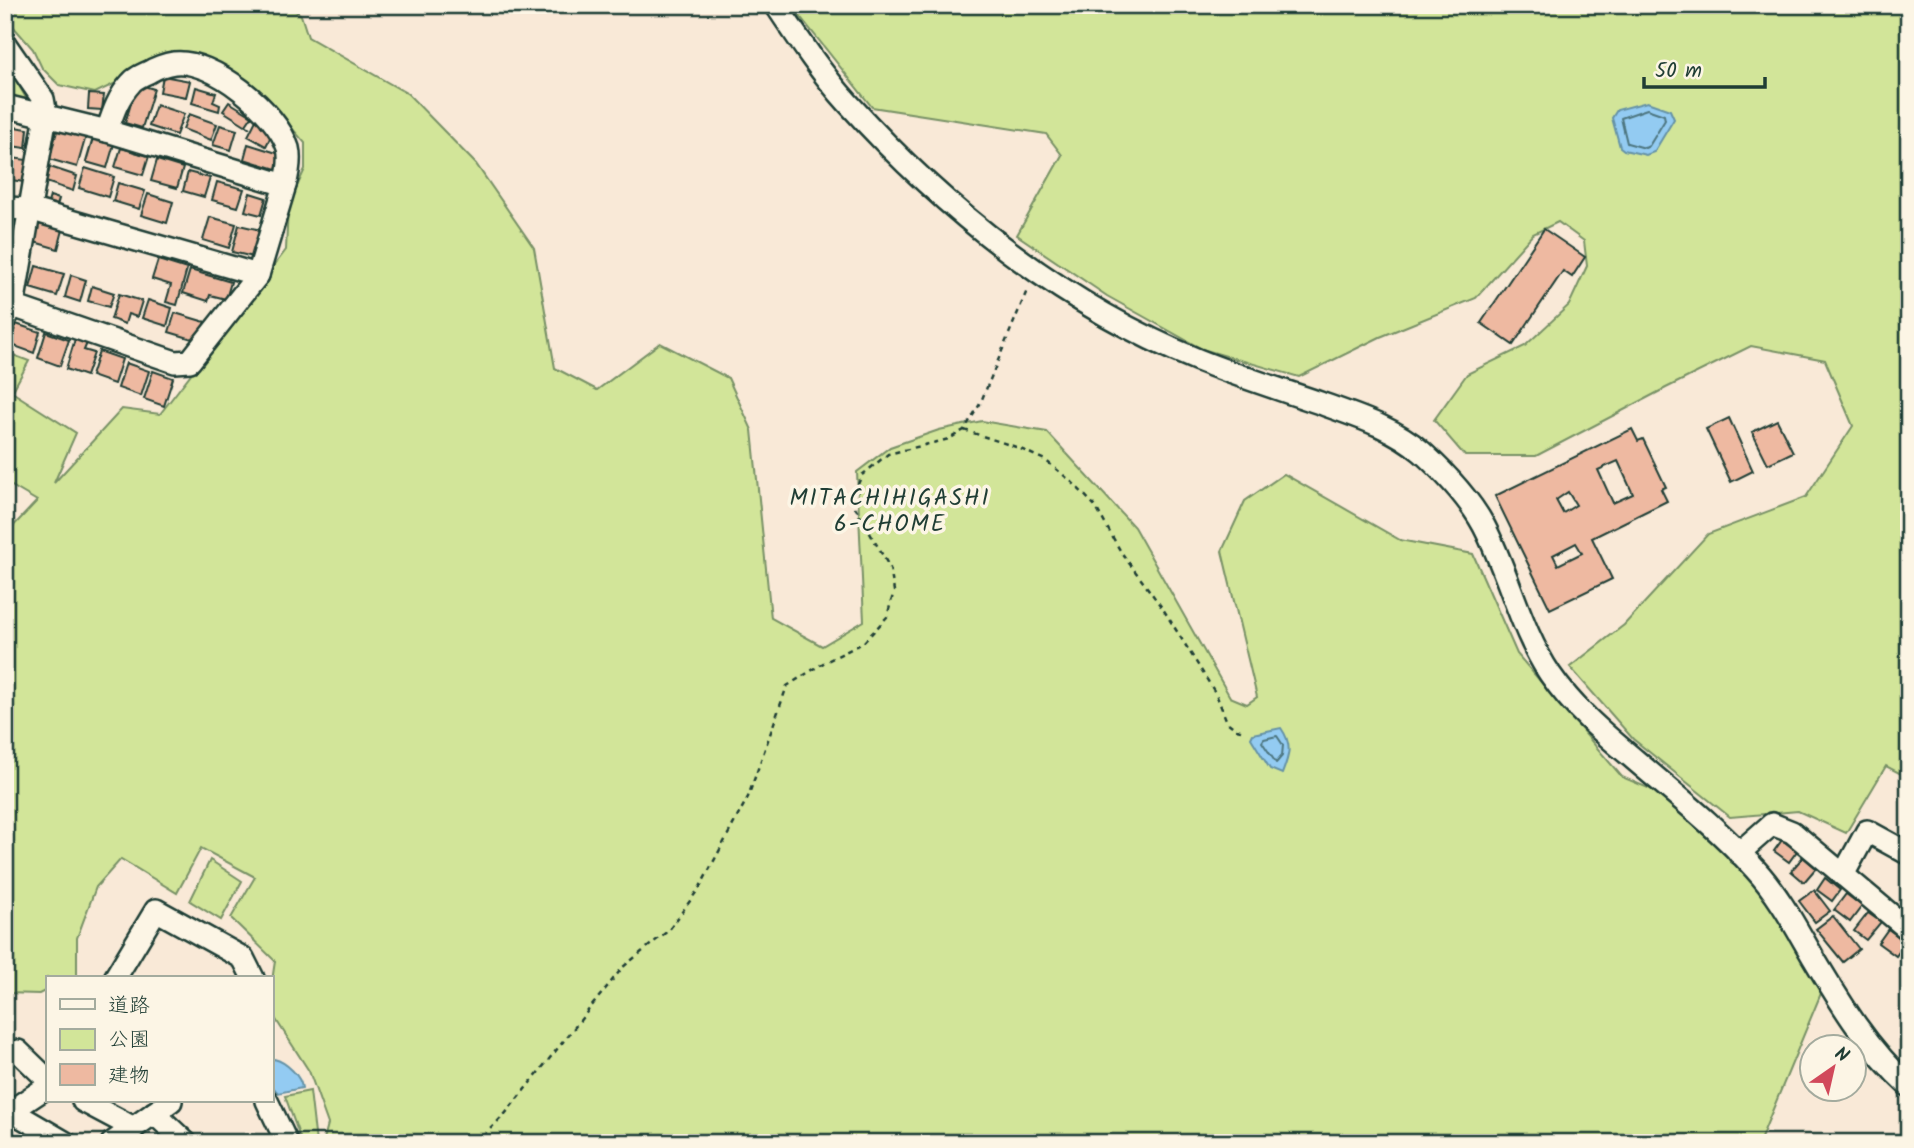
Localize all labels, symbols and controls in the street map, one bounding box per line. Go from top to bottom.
scale bar [1644,46,1765,90]
text: 50 m [1655,55,1702,88]
district label: MITACHIHIGASHI 6-CHOME [789,481,991,543]
legend [46,976,273,1102]
text: 道路 [108,990,150,1023]
text: 公園 [108,1024,150,1057]
north arrow [1798,1032,1868,1102]
text: N [1828,1040,1855,1071]
text: 建物 [108,1060,150,1093]

